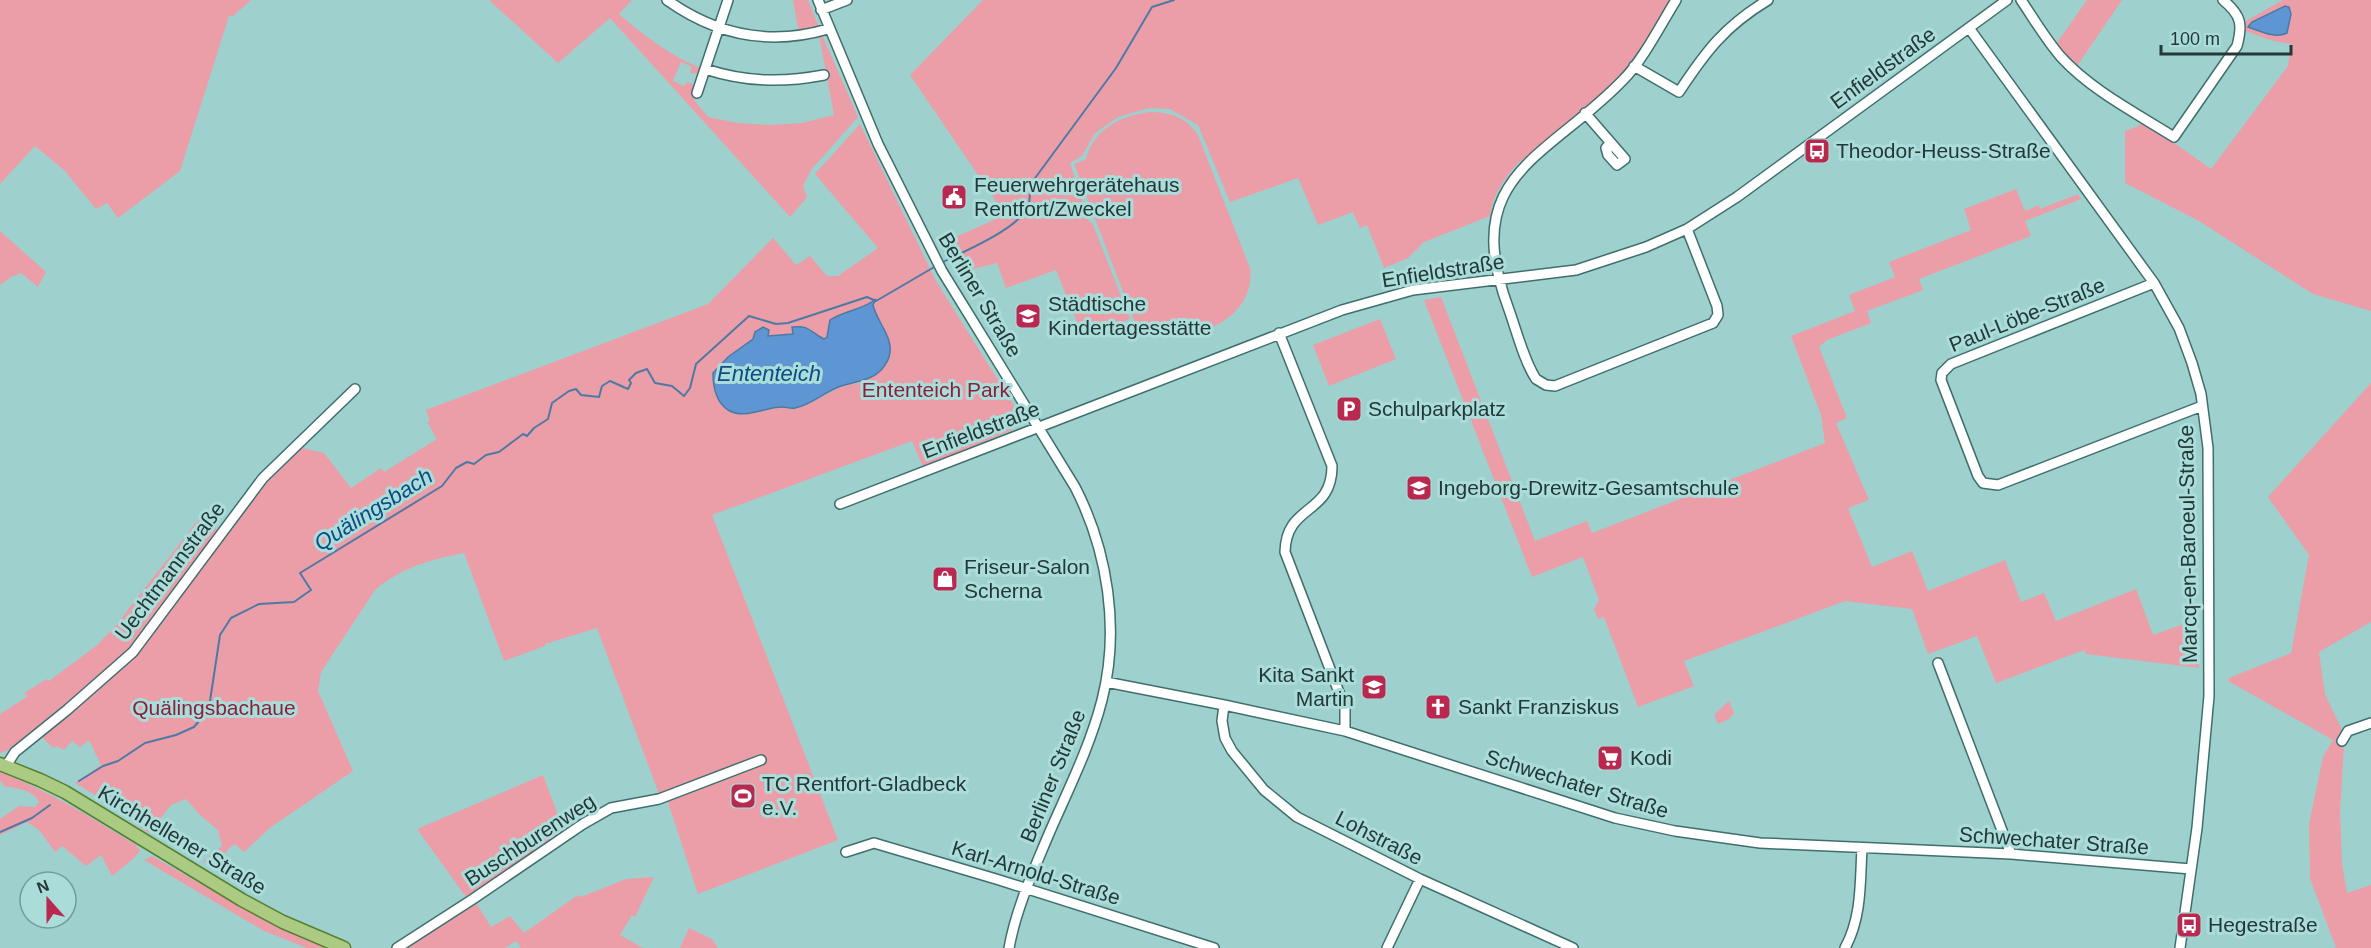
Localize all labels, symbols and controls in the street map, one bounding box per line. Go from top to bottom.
scale bar [2161,18,2292,56]
street label: Enfieldstraße [1826,22,1940,113]
text: 100 m [2170,29,2220,49]
bus stop icon: Theodor-Heuss-Straße [1802,136,1832,166]
place label: Theodor-Heuss-Straße [1836,139,2051,162]
place label: Feuerwehrgerätehaus Rentfort/Zweckel [974,173,1179,220]
public building icon: Feuerwehrgerätehaus Rentfort/Zweckel [939,182,969,212]
street label: Berliner Straße [934,228,1027,361]
street label: Enfieldstraße [1380,249,1506,292]
street label: Paul-Löbe-Straße [1946,273,2108,356]
place label: Städtische Kindertagesstätte [1048,292,1211,339]
school or university icon: Städtische Kindertagesstätte [1013,301,1043,331]
water label: Ententeich [717,361,821,386]
park label: Ententeich Park [862,378,1011,401]
parking icon: Schulparkplatz [1334,394,1364,424]
street label: Enfieldstraße [919,397,1043,462]
place label: Schulparkplatz [1368,397,1506,420]
street label: Marcq-en-Baroeul-Straße [2174,425,2201,663]
water label: Quälingsbach [310,463,437,556]
school or university icon: Ingeborg-Drewitz-Gesamtschule [1404,473,1434,503]
place label: Ingeborg-Drewitz-Gesamtschule [1438,476,1739,499]
street label: Uechtmannstraße [110,497,229,644]
place label: Friseur-Salon Scherna [964,555,1090,602]
shop icon: Friseur-Salon Scherna [930,564,960,594]
place label: Kita Sankt Martin [1258,663,1354,710]
school or university icon: Kita Sankt Martin [1359,672,1389,702]
church icon: Sankt Franziskus [1423,692,1453,722]
place label: Sankt Franziskus [1458,695,1619,718]
park label: Quälingsbachaue [132,696,296,719]
street label: Berliner Straße [1015,706,1090,846]
supermarket icon: Kodi [1595,743,1625,773]
street label: Schwechater Straße [1483,745,1671,822]
place label: Kodi [1630,746,1672,769]
place label: TC Rentfort-Gladbeck e.V. [762,772,967,819]
street label: Kirchhellener Straße [94,780,270,899]
sports icon: TC Rentfort-Gladbeck e.V. [728,781,758,811]
street label: Buschburenweg [460,789,599,890]
street label: Lohstraße [1332,806,1427,869]
street label: Schwechater Straße [1958,822,2150,859]
street label: Karl-Arnold-Straße [949,836,1123,909]
north arrow [18,870,78,930]
text: N [34,876,51,896]
bus stop icon: Hegestraße [2174,910,2204,940]
place label: Hegestraße [2208,913,2318,936]

